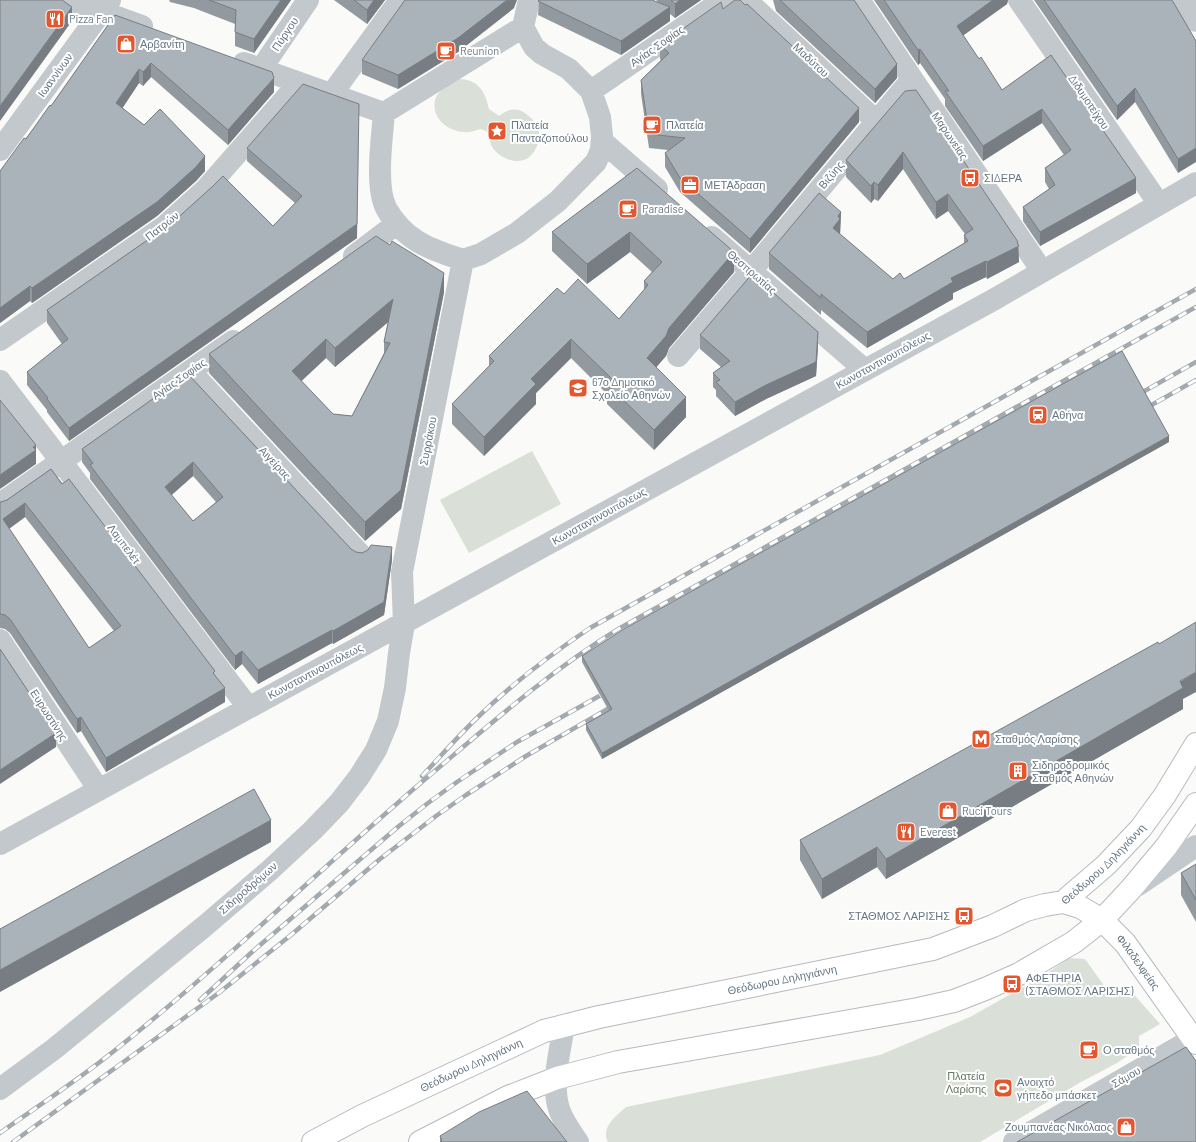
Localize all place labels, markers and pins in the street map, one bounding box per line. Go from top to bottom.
restaurant icon: Pizza Fan [44,8,66,30]
place label: Pizza Fan [69,12,113,25]
shop icon: Αρβανίτη [115,33,137,55]
place label: Αρβανίτη [140,37,185,50]
cafe icon: Reunion [435,40,457,62]
place label: Reunion [460,44,499,57]
cafe icon: Πλατεία [641,114,663,136]
place label: Πλατεία Πανταζοπούλου [511,118,588,144]
place label: Πλατεία [666,118,704,131]
place icon: Πλατεία Πανταζοπούλου [486,120,508,142]
bus stop icon: ΣΙΔΕΡΑ [959,167,981,189]
place label: ΣΙΔΕΡΑ [984,171,1023,184]
office icon: ΜΕΤΑδραση [679,174,701,196]
place label: ΜΕΤΑδραση [704,178,765,191]
cafe icon: Paradise [617,198,639,220]
place label: Paradise [642,202,684,215]
place label: 67ο Δημοτικό Σχολείο Αθηνών [592,375,671,401]
school or university icon: 67ο Δημοτικό Σχολείο Αθηνών [567,377,589,399]
station icon: Αθήνα [1027,404,1049,426]
place label: Αθήνα [1052,408,1084,421]
metro station icon: Σταθμός Λαρίσης [970,728,992,750]
place label: Σταθμός Λαρίσης [995,732,1078,745]
place label: Σιδηροδρομικός Σταθμός Αθηνών [1032,758,1114,784]
building icon: Σιδηροδρομικός Σταθμός Αθηνών [1007,760,1029,782]
shop icon: Ruci Tours [937,800,959,822]
place label: Ruci Tours [962,804,1012,817]
restaurant icon: Everest [895,821,917,843]
place label: Everest [920,825,957,838]
bus stop icon: ΣΤΑΘΜΟΣ ΛΑΡΙΣΗΣ [953,905,975,927]
place label: ΣΤΑΘΜΟΣ ΛΑΡΙΣΗΣ [848,909,950,922]
place label: ΑΦΕΤΗΡΙΑ (ΣΤΑΘΜΟΣ ΛΑΡΙΣΗΣ) [1025,971,1134,997]
bus stop icon: ΑΦΕΤΗΡΙΑ (ΣΤΑΘΜΟΣ ΛΑΡΙΣΗΣ) [1001,973,1023,995]
cafe icon: Ο σταθμός [1078,1039,1100,1061]
place label: Ο σταθμός [1103,1043,1155,1056]
place label: Ανοιχτό γήπεδο μπάσκετ [1017,1075,1097,1101]
sports icon: Ανοιχτό γήπεδο μπάσκετ [992,1077,1014,1099]
shop icon: Ζουμπανέας Νικόλαος [1115,1116,1137,1138]
place label: Ζουμπανέας Νικόλαος [1005,1120,1112,1133]

